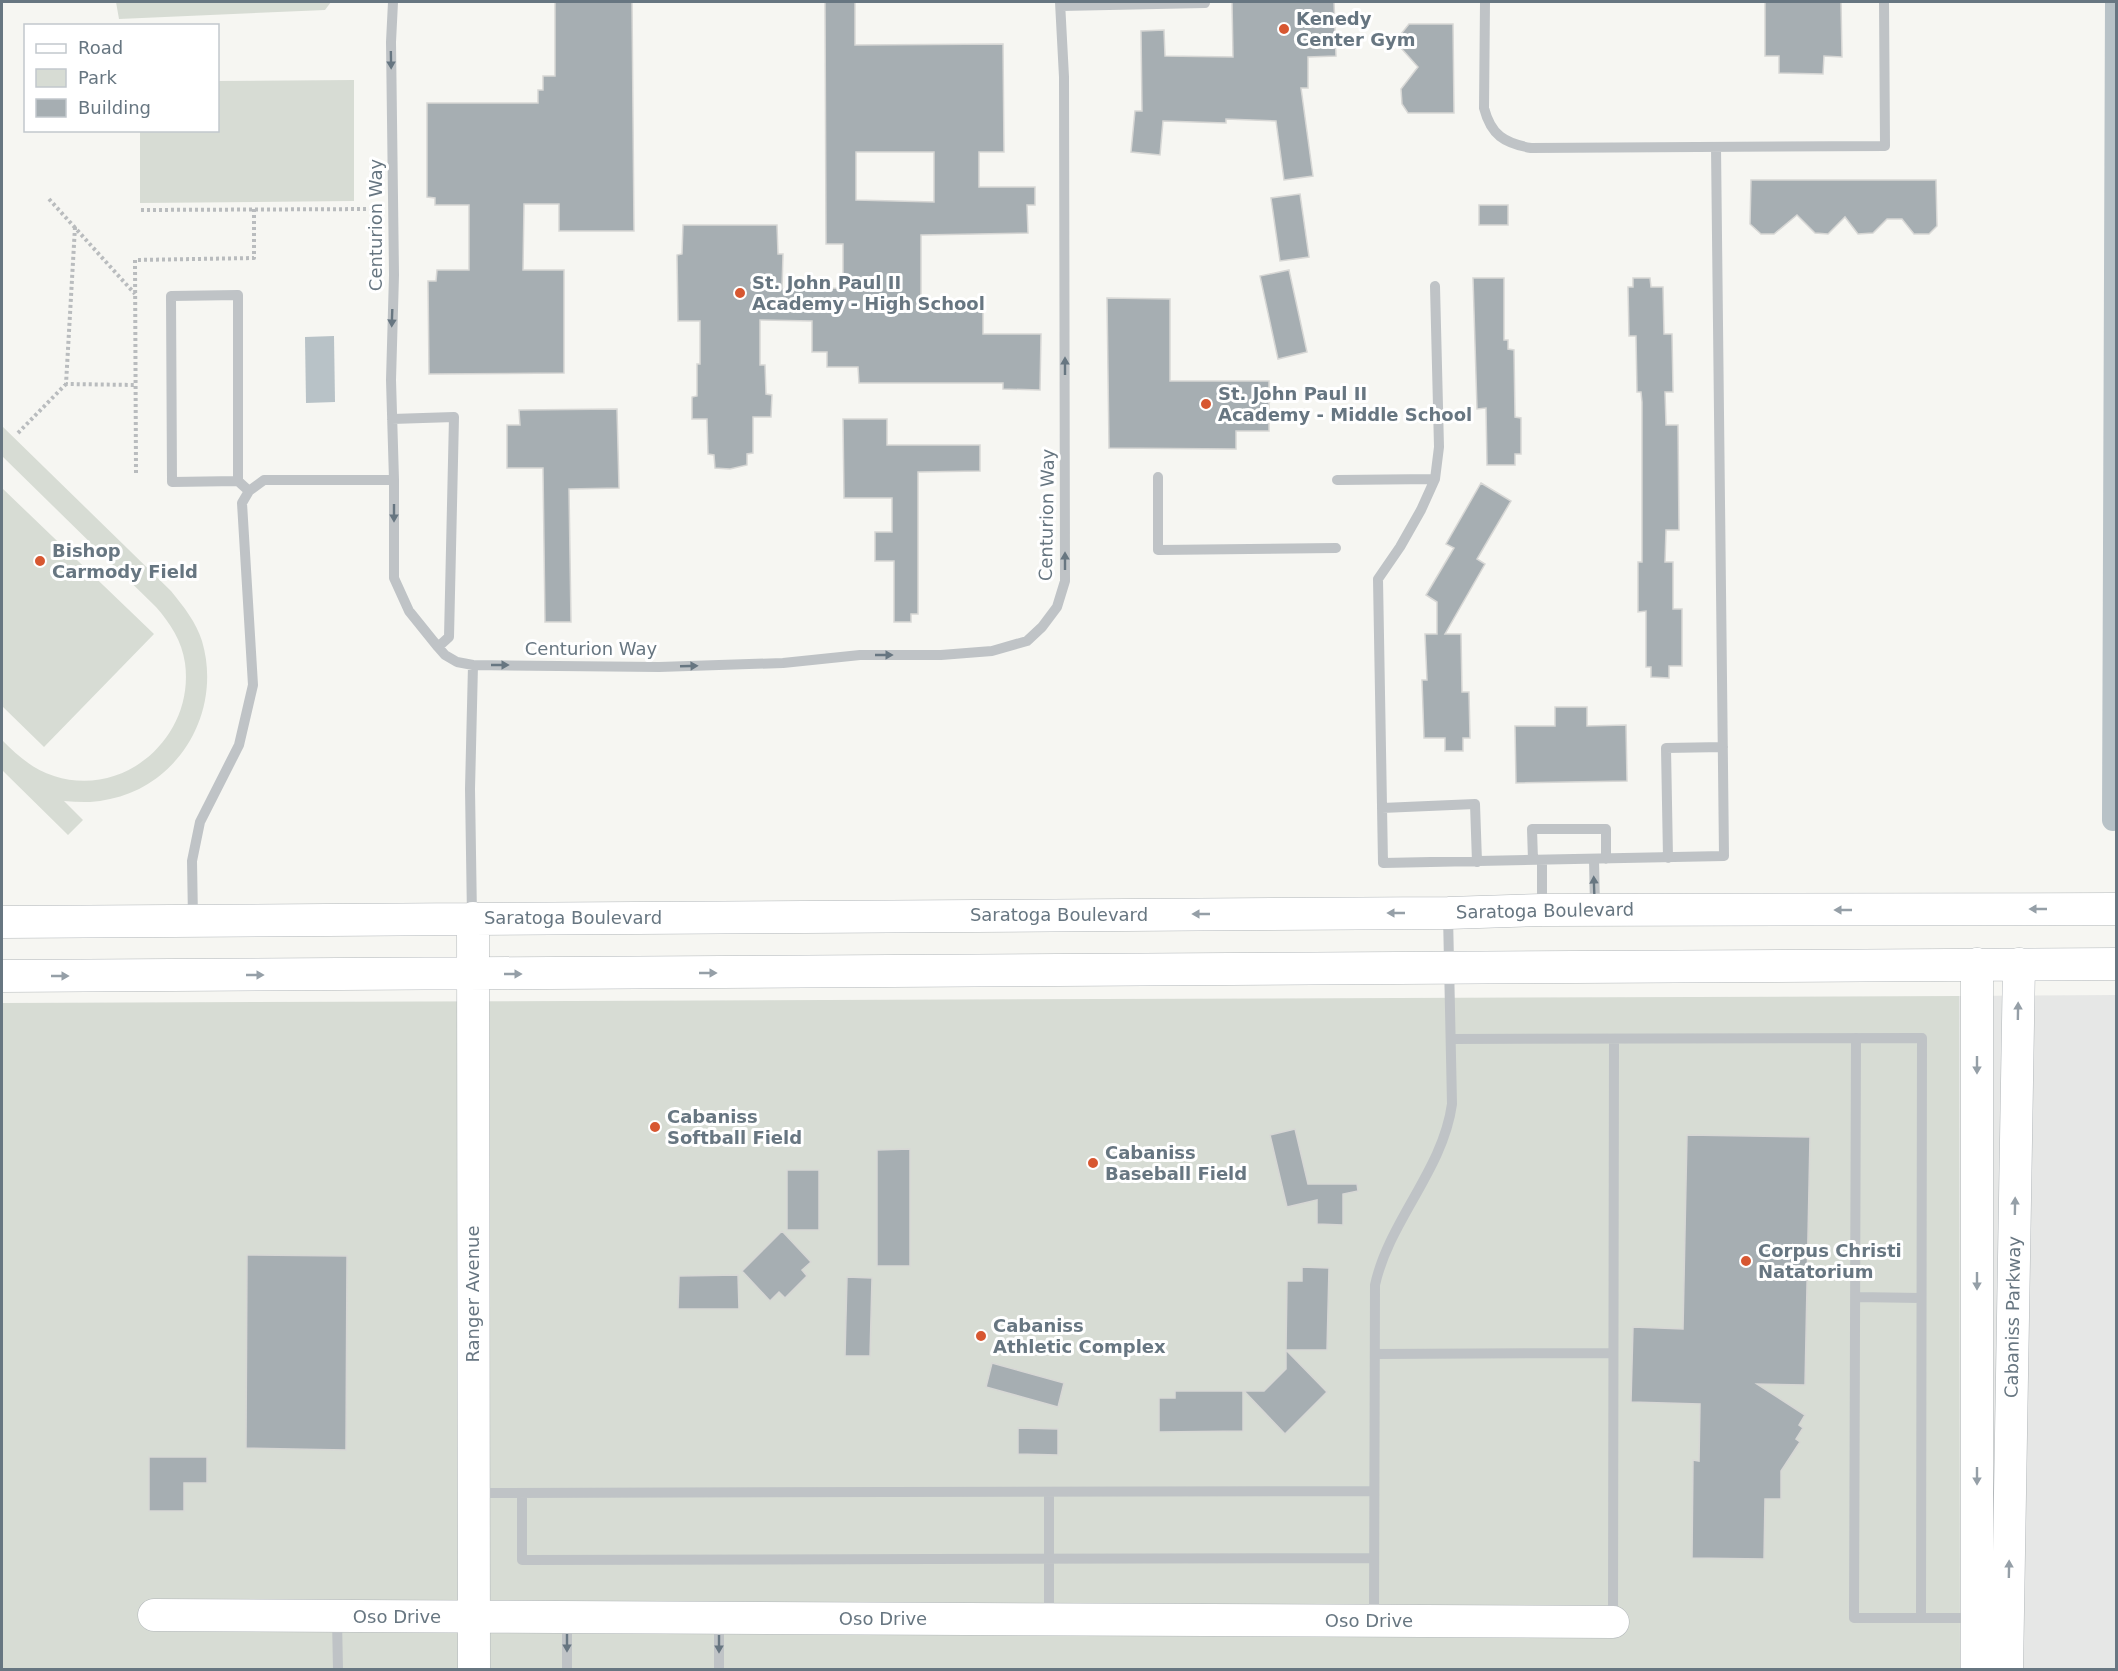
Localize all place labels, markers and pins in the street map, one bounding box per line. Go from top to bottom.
place label: Kenedy Center Gym [1296,8,1415,50]
marker: Kenedy Center Gym [1277,22,1291,36]
place label: St. John Paul II Academy - High School [752,272,985,314]
marker: St. John Paul II Academy - High School [733,286,747,300]
place label: St. John Paul II Academy - Middle School [1218,383,1472,425]
marker: St. John Paul II Academy - Middle School [1199,397,1213,411]
place label: Bishop Carmody Field [52,540,198,582]
marker: Bishop Carmody Field [33,554,47,568]
place label: Cabaniss Softball Field [667,1106,802,1148]
marker: Cabaniss Softball Field [648,1120,662,1134]
place label: Cabaniss Baseball Field [1105,1142,1247,1184]
marker: Cabaniss Baseball Field [1086,1156,1100,1170]
place label: Corpus Christi Natatorium [1758,1240,1902,1282]
marker: Corpus Christi Natatorium [1739,1254,1753,1268]
place label: Cabaniss Athletic Complex [993,1315,1166,1357]
marker: Cabaniss Athletic Complex [974,1329,988,1343]

